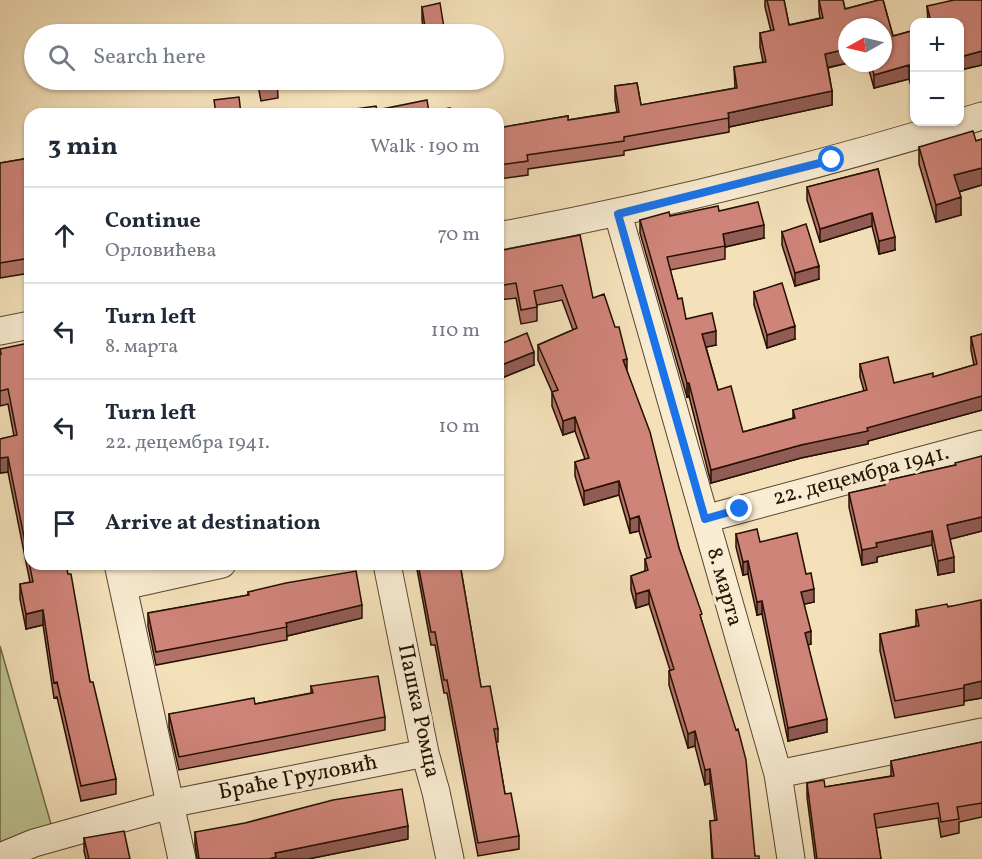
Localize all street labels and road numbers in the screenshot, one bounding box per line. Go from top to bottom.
street label: 22. децембра 1941. [770,438,952,514]
street label: 8. марта [698,544,750,630]
street label: Пашка Ромца [389,641,447,781]
street label: Браће Груловић [216,747,380,809]

